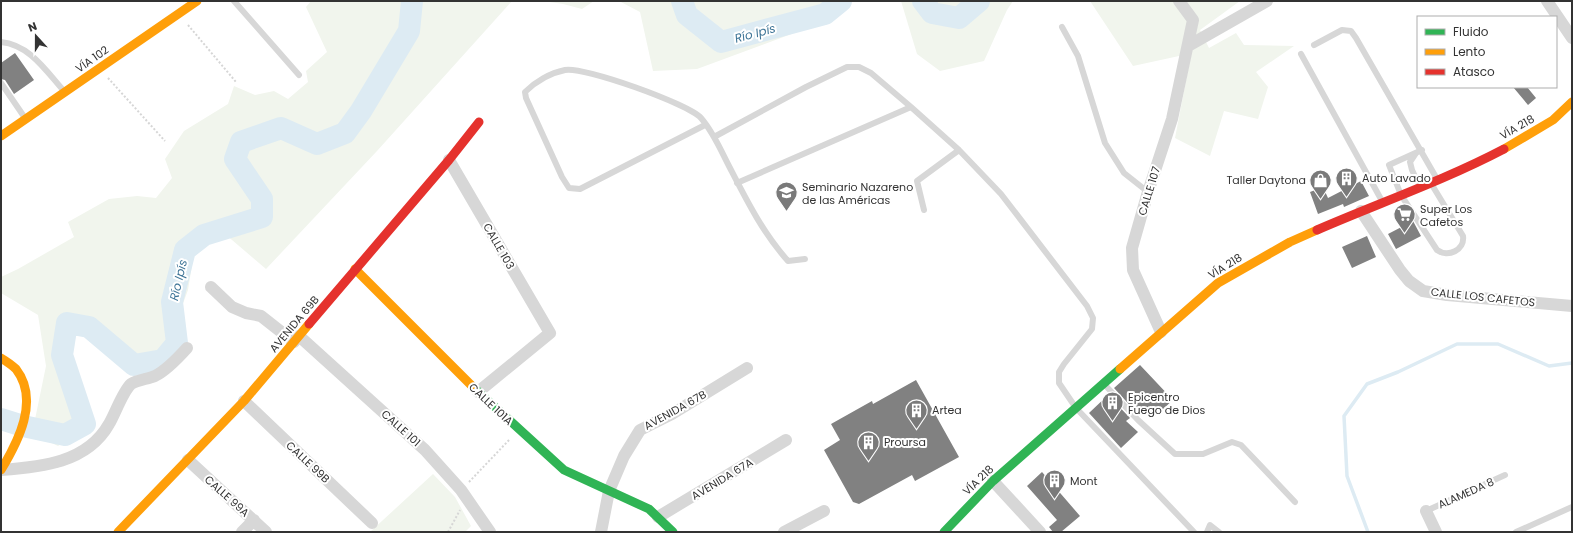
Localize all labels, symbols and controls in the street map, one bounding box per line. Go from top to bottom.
north arrow [16,16,56,56]
legend [1417,16,1557,88]
text: N [26,18,39,36]
water label: Río Ipís [733,19,777,47]
text: Fluido [1453,23,1489,40]
street label: VÍA 102 [72,42,112,76]
text: Lento [1453,43,1486,60]
text: Atasco [1453,63,1495,80]
street label: VÍA 218 [1497,111,1537,143]
street label: CALLE 107 [1134,165,1164,217]
building icon: Auto Lavado [1334,165,1360,198]
shop icon: Taller Daytona [1308,167,1334,200]
place label: Auto Lavado [1362,170,1431,186]
place label: Taller Daytona [1226,172,1306,188]
place label: Seminario Nazareno de las Américas [802,179,913,208]
school or university icon: Seminario Nazareno de las Américas [774,180,800,213]
place label: Super Los Cafetos [1420,201,1473,230]
supermarket icon: Super Los Cafetos [1392,202,1418,235]
street label: CALLE 103 [479,220,519,272]
street label: VÍA 218 [1205,249,1245,283]
water label: Río Ipís [165,258,191,302]
street label: CALLE LOS CAFETOS [1430,284,1536,310]
street label: AVENIDA 69B [265,292,323,356]
street label: CALLE 101A [465,379,517,429]
street label: AVENIDA 67B [641,386,709,434]
place label: Epicentro Fuego de Dios [1128,389,1206,418]
building icon: Epicentro Fuego de Dios [1100,390,1126,423]
building icon: Artea [903,397,929,430]
place label: Artea [932,402,962,418]
street label: CALLE 101 [378,406,424,450]
building icon: Proursa [855,429,881,462]
place label: Proursa [884,434,926,450]
street label: CALLE 99B [283,438,334,487]
street label: AVENIDA 67A [688,454,756,504]
street label: VÍA 218 [959,461,997,499]
building icon: Mont [1041,468,1067,501]
street label: CALLE 99A [201,472,253,521]
place label: Mont [1070,473,1098,489]
street label: ALAMEDA 8 [1435,474,1497,512]

